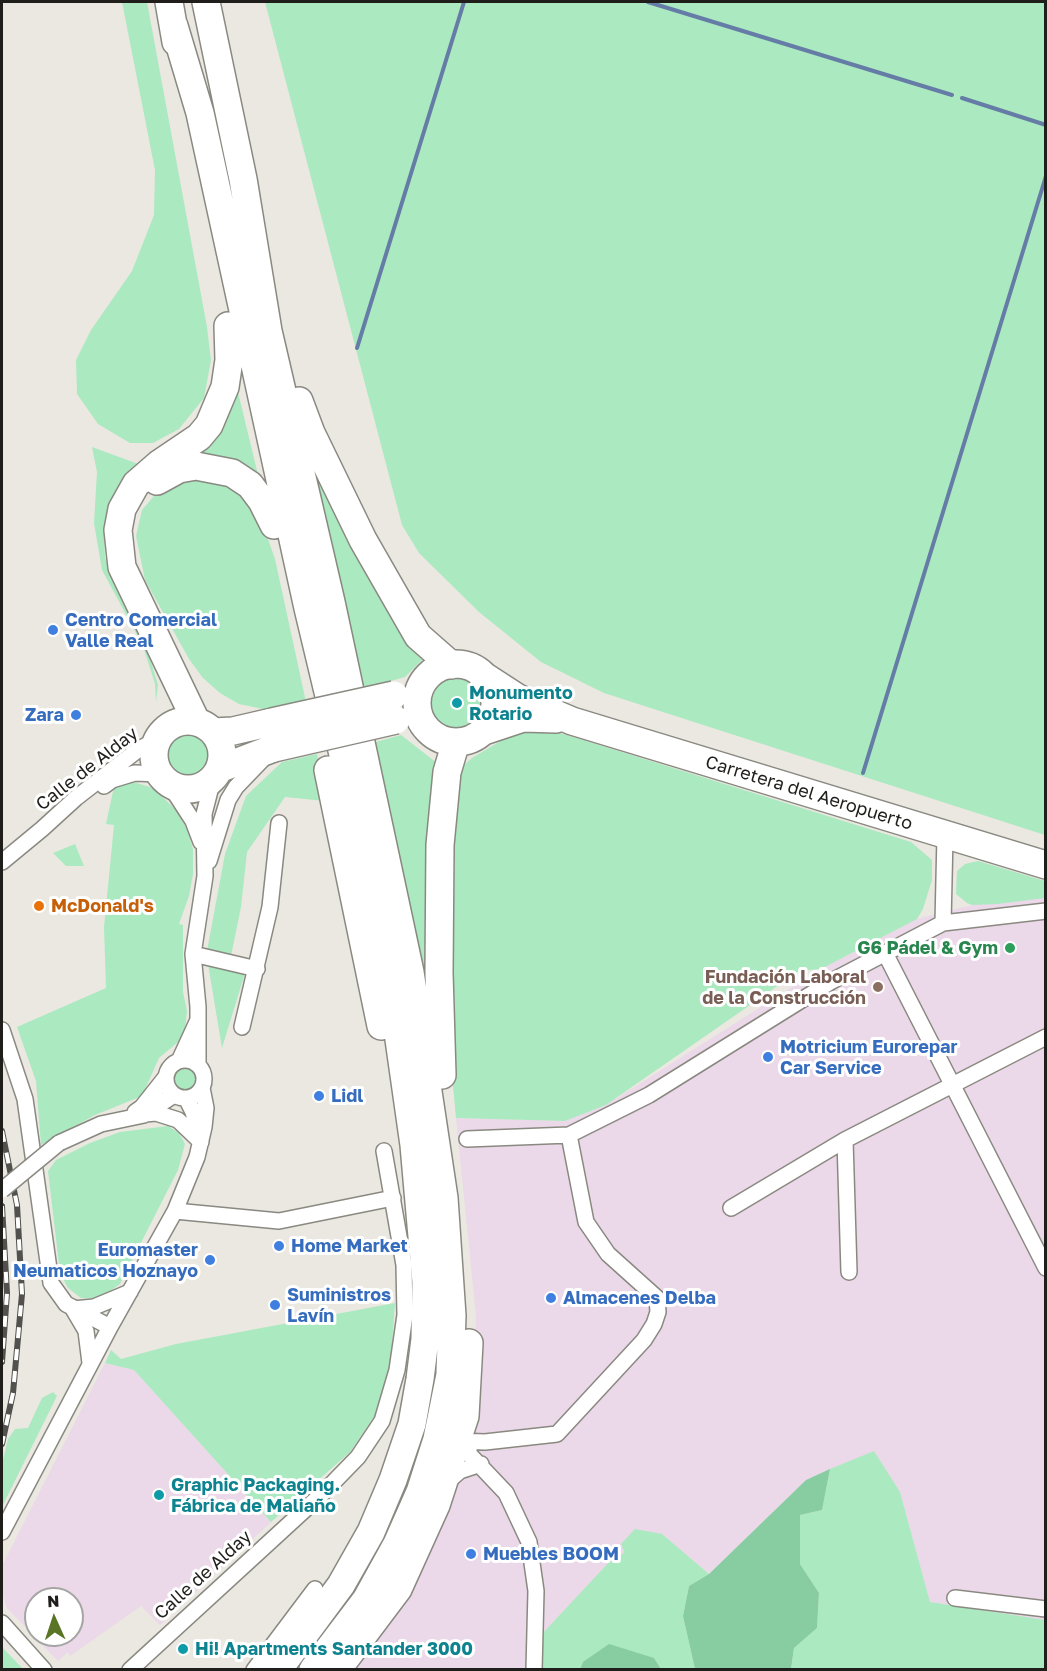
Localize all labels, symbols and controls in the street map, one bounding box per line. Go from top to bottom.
place label: Centro Comercial Valle Real [65,609,217,652]
marker: Centro Comercial Valle Real [46,623,60,637]
place label: Monumento Rotario [469,682,573,724]
marker: Monumento Rotario [450,696,464,710]
place label: Zara [25,704,64,726]
marker: Zara [69,708,83,722]
street label: Calle de Alday [32,723,142,815]
street label: Carretera del Aeropuerto [703,751,915,835]
place label: McDonald's [51,895,154,917]
marker: McDonald's [32,899,46,913]
place label: G6 Pádel & Gym [857,937,998,959]
marker: G6 Pádel & Gym [1003,941,1017,955]
place label: Fundación Laboral de la Construcción [702,966,866,1008]
marker: Fundación Laboral de la Construcción [871,980,885,994]
place label: Motricium Eurorepar Car Service [780,1036,958,1078]
marker: Motricium Eurorepar Car Service [761,1050,775,1064]
place label: Lidl [331,1085,363,1107]
marker: Lidl [312,1089,326,1103]
place label: Home Market [291,1235,408,1257]
place label: Euromaster Neumaticos Hoznayo [13,1239,198,1282]
marker: Home Market [272,1239,286,1253]
marker: Euromaster Neumaticos Hoznayo [203,1253,217,1267]
place label: Suministros Lavín [287,1284,391,1326]
place label: Almacenes Delba [563,1287,716,1309]
marker: Almacenes Delba [544,1291,558,1305]
marker: Suministros Lavín [268,1298,282,1312]
place label: Graphic Packaging. Fábrica de Maliaño [171,1474,340,1516]
marker: Graphic Packaging. Fábrica de Maliaño [152,1488,166,1502]
street label: Calle de Alday [150,1526,256,1624]
place label: Muebles BOOM [483,1543,619,1565]
marker: Muebles BOOM [464,1547,478,1561]
north arrow [24,1587,84,1647]
text: N [47,1591,60,1611]
place label: Hi! Apartments Santander 3000 [195,1638,473,1660]
marker: Hi! Apartments Santander 3000 [176,1642,190,1656]

